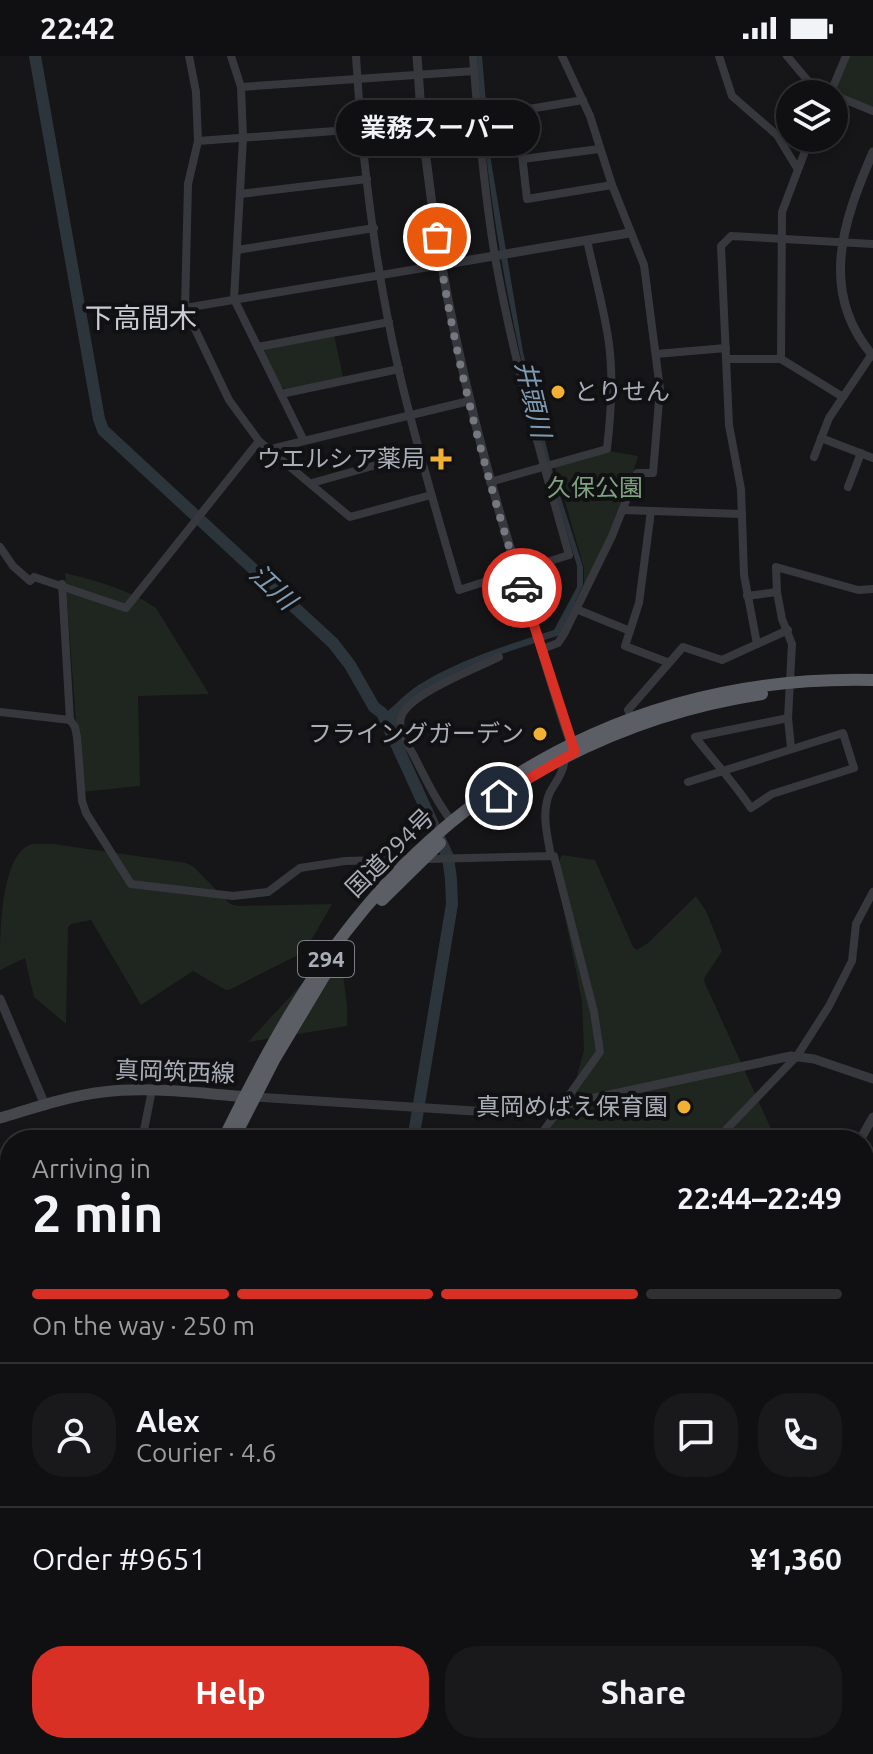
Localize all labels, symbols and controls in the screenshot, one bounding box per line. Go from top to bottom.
text: 22:42 [40,11,115,45]
map controls [776,80,848,152]
button: layers [776,80,848,152]
callout: 業務スーパー [335,101,539,157]
text: 業務スーパー [360,113,516,142]
pin [403,203,471,271]
icon: bag [415,215,459,259]
district label: 下高間木 [85,302,197,333]
water label: 井頭川 [511,358,557,443]
place label: とりせん [574,378,670,405]
marker: とりせん [549,383,567,401]
place label: ウエルシア薬局 [257,445,425,472]
marker: ウエルシア薬局 [432,450,450,468]
park label: 久保公園 [547,474,643,501]
courier [482,548,562,628]
water label: 江川 [244,558,304,617]
icon: car [500,566,544,610]
place label: フライングガーデン [308,720,524,747]
marker: フライングガーデン [531,725,549,743]
pin [465,762,533,830]
icon: home [477,774,521,818]
street label: 国道294号 [340,803,439,902]
road number: 294 [298,941,354,977]
street label: 真岡筑西線 [115,1056,235,1087]
place label: 真岡めばえ保育園 [476,1093,668,1120]
marker: 真岡めばえ保育園 [675,1098,693,1116]
text: Arriving in [32,1154,151,1183]
text: 22:44–22:49 [677,1181,842,1215]
text: 2 min [32,1184,163,1242]
text: On the way · 250 m [32,1311,255,1340]
button: person [32,1393,116,1477]
button: chat [654,1393,738,1477]
button: phone [758,1393,842,1477]
text: Alex [136,1404,200,1438]
text: Courier · 4.6 [136,1438,276,1467]
text: Order #9651 [32,1542,206,1576]
text: ¥1,360 [750,1542,842,1576]
button: Help [32,1646,429,1738]
button: Share [445,1646,842,1738]

